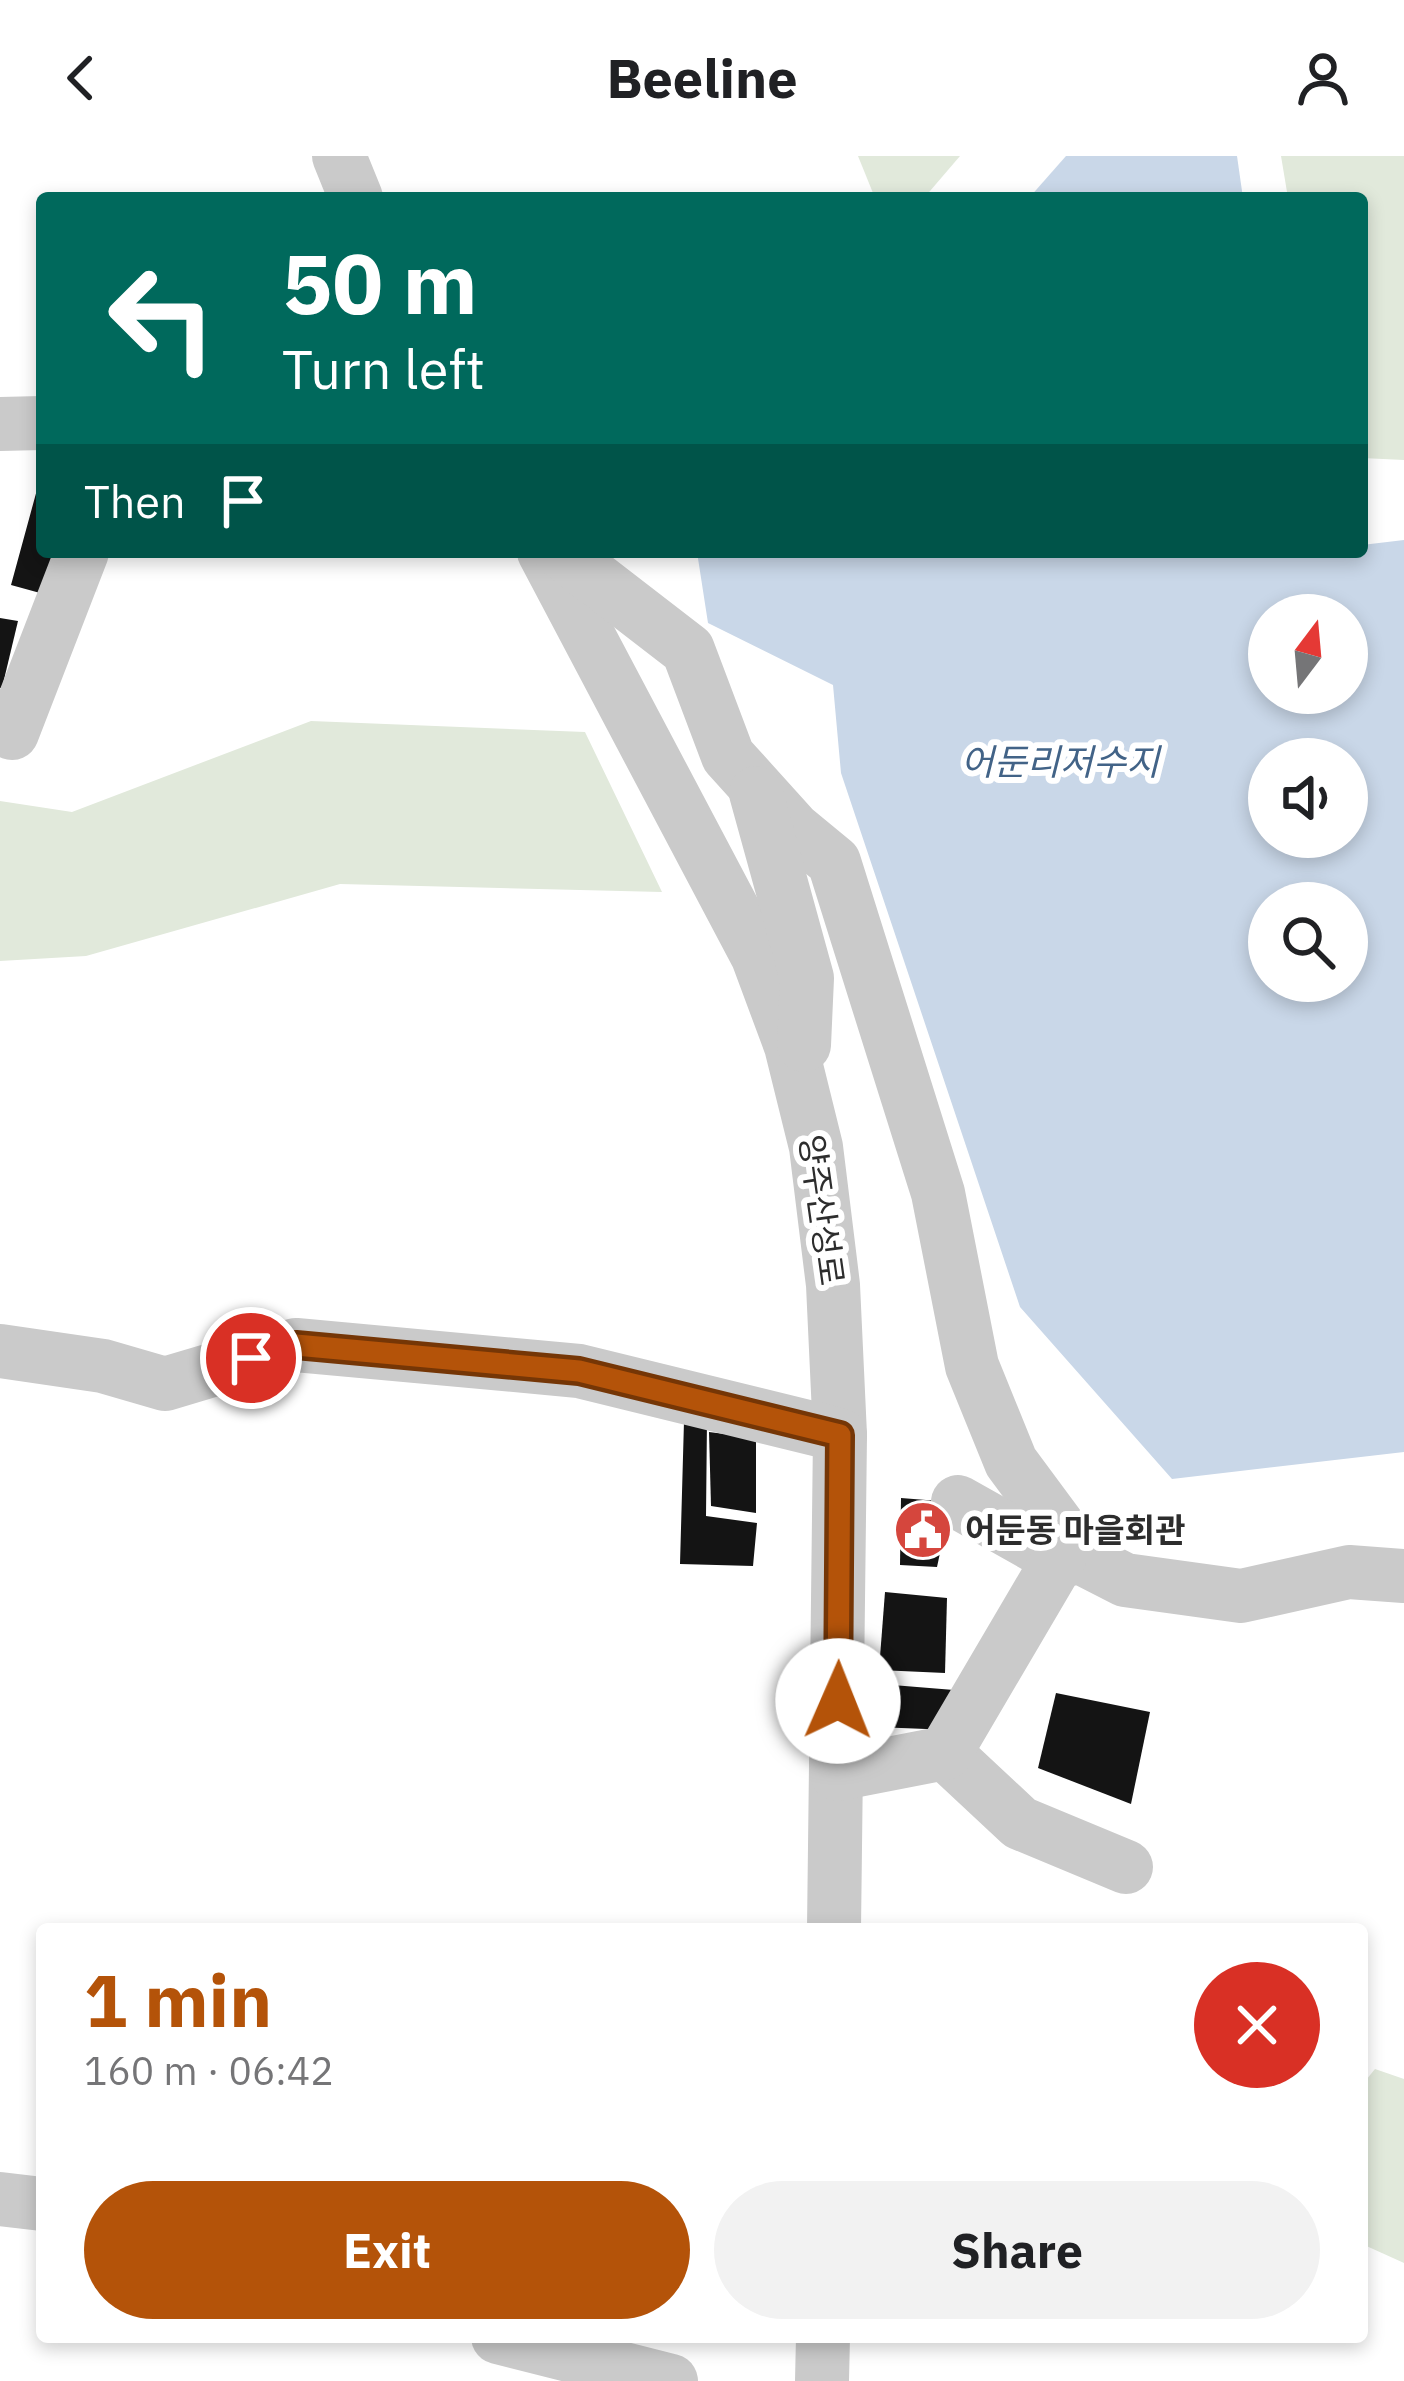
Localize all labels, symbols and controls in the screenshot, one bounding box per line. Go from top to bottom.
text: Beeline [606,43,798,113]
icon: back [48,45,114,111]
icon: person [1290,45,1356,111]
text: 50 m [282,228,478,337]
icon: left [84,240,240,396]
text: Turn left [282,334,485,404]
icon: arrive [210,468,276,534]
text: Then [84,472,186,530]
north arrow [1248,594,1368,714]
map controls [1248,594,1368,1002]
water label: 어둔리저수지 [961,738,1162,785]
button: sound [1248,738,1368,858]
button: search [1248,882,1368,1002]
street label: 양주산성로 [791,1132,854,1288]
pin [200,1307,302,1409]
icon: arrive [218,1325,284,1391]
public building icon: 어둔동 마을회관 [892,1499,954,1561]
place label: 어둔동 마을회관 [965,1508,1185,1551]
position arrow [775,1638,901,1764]
text: 1 min [84,1953,272,2047]
button: close [1194,1962,1320,2088]
text: 160 m · 06:42 [84,2045,334,2096]
button: Exit [84,2181,690,2319]
button: Share [714,2181,1320,2319]

